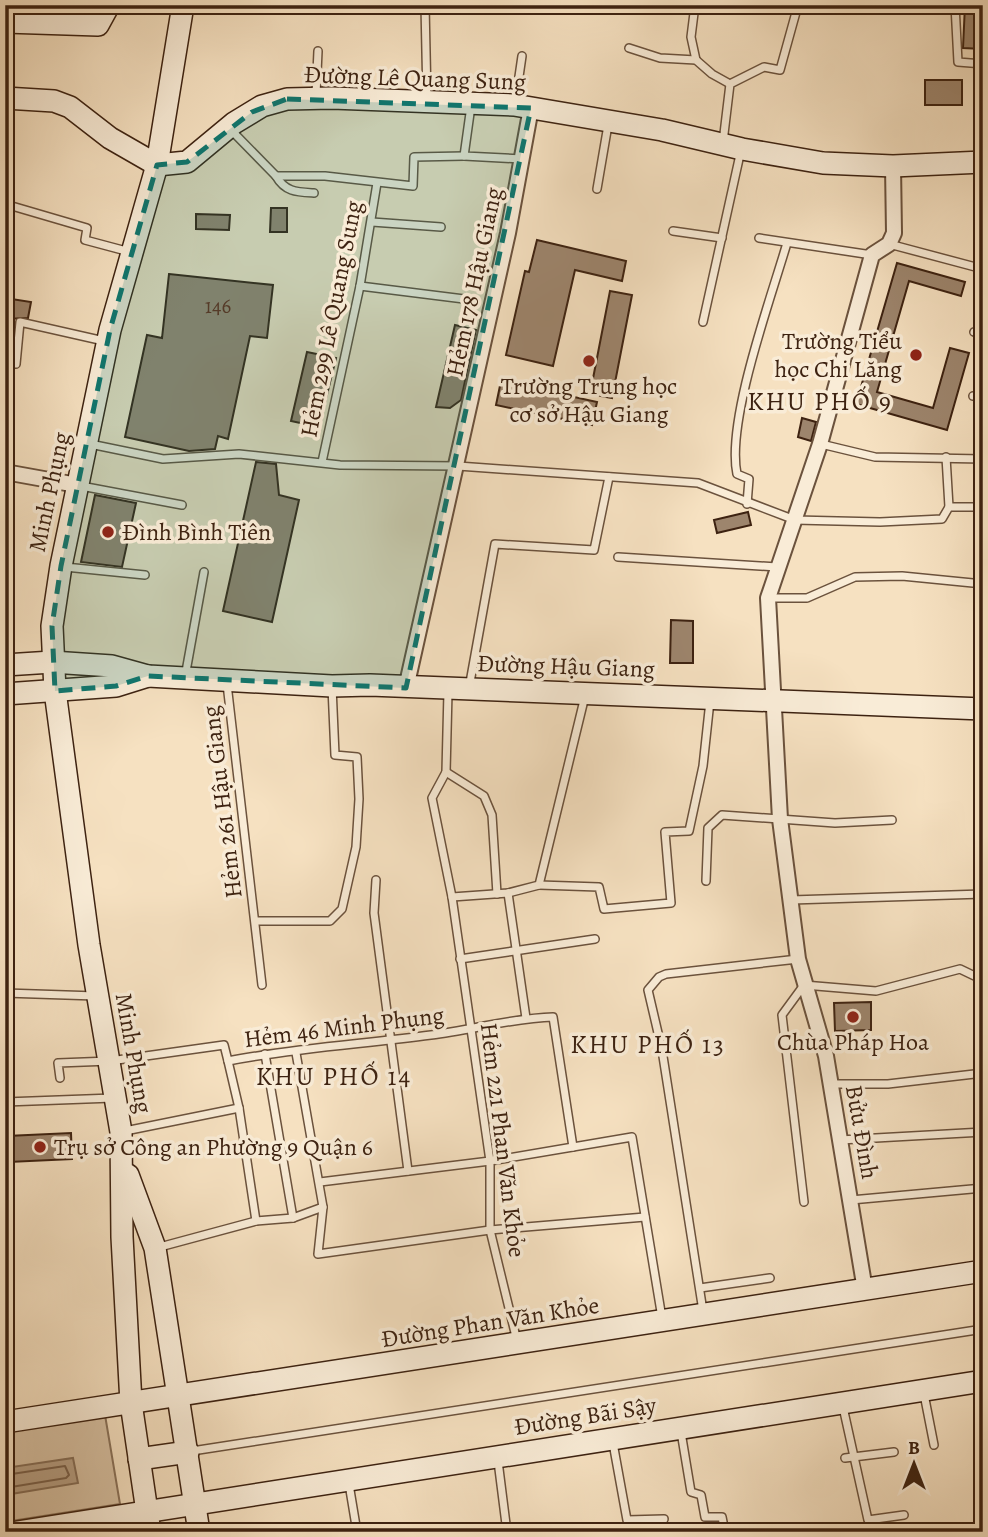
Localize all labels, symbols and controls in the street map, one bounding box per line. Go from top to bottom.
street label: Đường Lê Quang Sung [303,58,527,98]
street label: Hẻm 178 Hậu Giang [438,184,510,380]
street label: Hẻm 299 Lê Quang Sung [292,198,370,440]
house number: 146 [205,292,231,320]
place label: Trường Tiểu học Chi Lăng [774,325,902,385]
marker: Trường Tiểu học Chi Lăng [908,347,924,363]
marker: Trường Trung học cơ sở Hậu Giang [581,353,597,369]
place label: Trường Trung học cơ sở Hậu Giang [501,370,677,430]
district label: KHU PHỐ 9 [747,384,893,419]
street label: Minh Phụng [21,429,77,555]
place label: Đình Bình Tiên [122,516,271,548]
marker: Đình Bình Tiên [100,524,116,540]
street label: Đường Hậu Giang [477,647,655,685]
street label: Hẻm 261 Hậu Giang [194,704,250,900]
street label: Minh Phụng [108,990,160,1116]
street label: Hẻm 46 Minh Phụng [242,999,446,1055]
marker: Chùa Pháp Hoa [845,1009,861,1025]
street label: Hẻm 221 Phan Văn Khỏe [473,1021,533,1259]
place label: Chùa Pháp Hoa [777,1026,930,1058]
district label: KHU PHỐ 13 [570,1027,726,1062]
district label: KHU PHỐ 14 [256,1059,412,1094]
street label: Bửu Đình [838,1082,886,1182]
place label: Trụ sở Công an Phường 9 Quận 6 [54,1131,373,1163]
marker: Trụ sở Công an Phường 9 Quận 6 [32,1139,48,1155]
street label: Đường Phan Văn Khỏe [379,1289,601,1355]
street label: Đường Bãi Sậy [512,1389,659,1443]
north arrow [880,1428,950,1498]
text: B [908,1435,920,1461]

